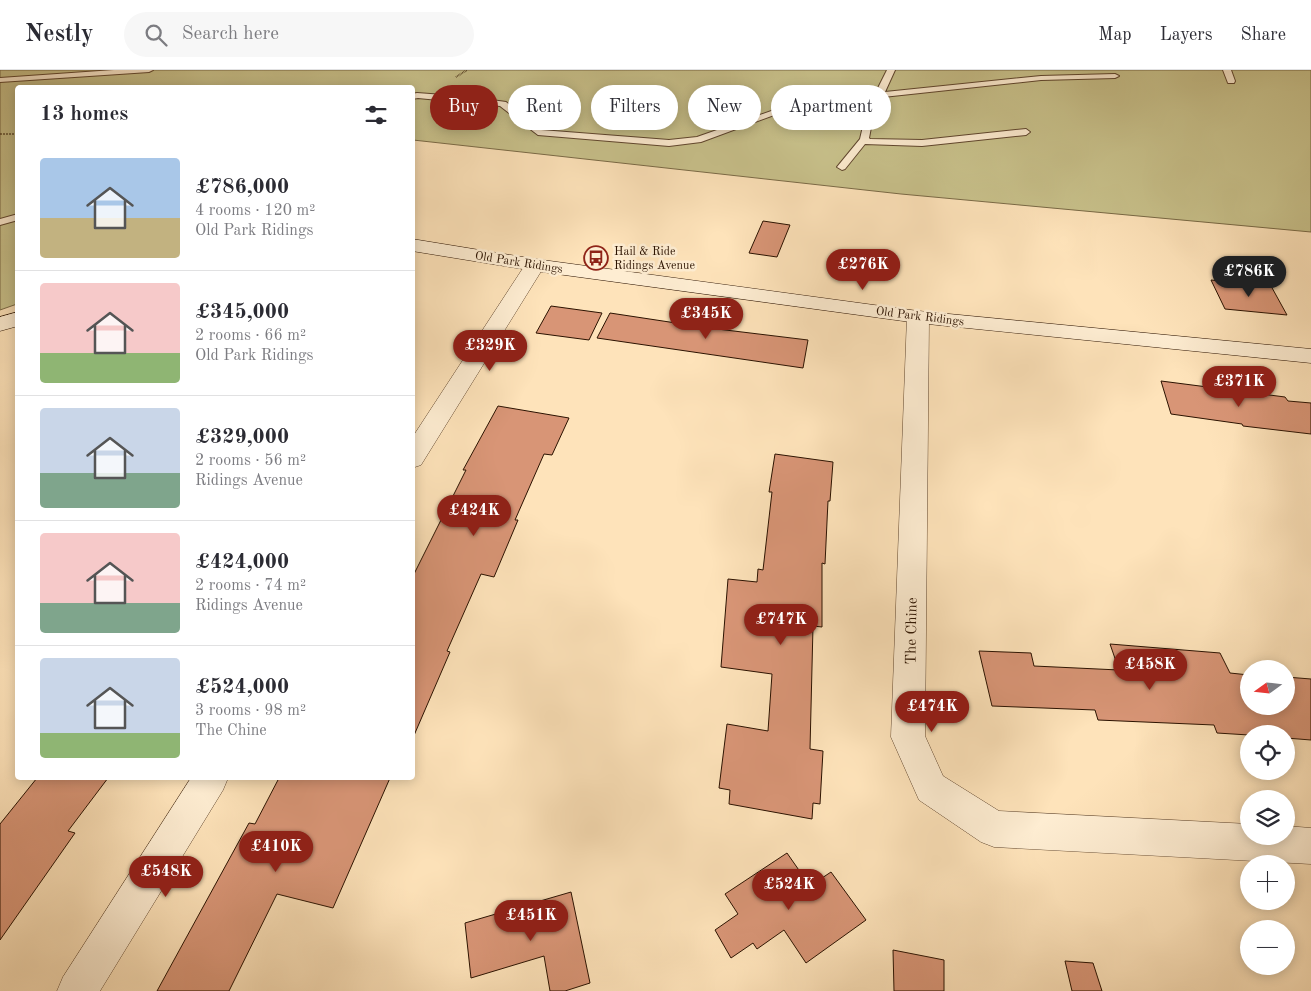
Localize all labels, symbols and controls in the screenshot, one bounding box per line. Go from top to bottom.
search box [124,12,474,57]
icon: search [142,21,170,49]
text: Nestly [25,23,94,47]
text: Search here [182,25,279,44]
text: Map [1098,26,1132,44]
text: Layers [1160,26,1212,44]
text: Share [1240,26,1286,44]
chip: Buy [430,85,498,130]
chip: Rent [508,85,581,130]
chip: Filters [591,85,678,130]
chip: New [688,85,761,130]
chip: Apartment [771,85,891,130]
icon: filters [362,101,390,129]
text: 13 homes [40,104,128,125]
text: £786,000 [195,177,289,198]
icon: home [80,178,140,238]
text: 4 rooms · 120 m² [195,203,315,219]
text: Old Park Ridings [195,223,313,239]
bus stop icon: Hail & Ride Ridings Avenue [583,245,609,271]
place label: Hail & Ride Ridings Avenue [614,246,695,272]
pin: £276K [828,248,898,291]
street label: Old Park Ridings [474,250,564,276]
pin: £786K [1214,256,1284,298]
text: £276K [837,257,889,273]
text: £786K [1223,264,1275,280]
pin: £345K [671,298,741,340]
text: £345,000 [195,302,289,323]
icon: home [80,303,140,363]
text: £345K [680,306,732,322]
street label: Old Park Ridings [875,306,965,328]
text: 2 rooms · 66 m² [195,328,306,344]
pin: £329K [455,330,525,372]
text: £329K [464,338,516,354]
text: Old Park Ridings [195,348,313,364]
pin: £371K [1204,366,1274,408]
text: £371K [1213,374,1265,390]
text: £329,000 [195,427,289,448]
icon: home [80,428,140,488]
text: 2 rooms · 56 m² [195,453,306,469]
text: Ridings Avenue [195,473,303,489]
pin: £424K [439,494,509,537]
text: £424K [448,503,500,519]
text: £424,000 [195,552,289,573]
icon: home [80,553,140,613]
text: 2 rooms · 74 m² [195,578,306,594]
street label: The Chine [904,597,921,665]
text: Ridings Avenue [195,598,303,614]
pin: £747K [746,604,816,646]
text: £747K [755,612,807,628]
pin: £458K [1115,648,1185,691]
text: £458K [1124,657,1176,673]
north arrow [1240,660,1295,715]
map controls [1240,660,1295,975]
text: £524,000 [195,677,289,698]
icon: home [80,678,140,738]
pin: £474K [897,690,967,733]
text: £474K [906,699,958,715]
text: 3 rooms · 98 m² [195,703,306,719]
text: The Chine [195,723,267,739]
button: locate [1240,725,1295,780]
button: layers [1240,790,1295,845]
pin: £410K [241,830,311,873]
text: £410K [250,839,302,855]
button: + [1240,855,1295,910]
pin: £548K [131,856,201,898]
text: £548K [140,864,192,880]
pin: £524K [754,868,824,911]
text: £524K [763,877,815,893]
pin: £451K [496,900,566,942]
text: £451K [505,908,557,924]
button: − [1240,920,1295,975]

